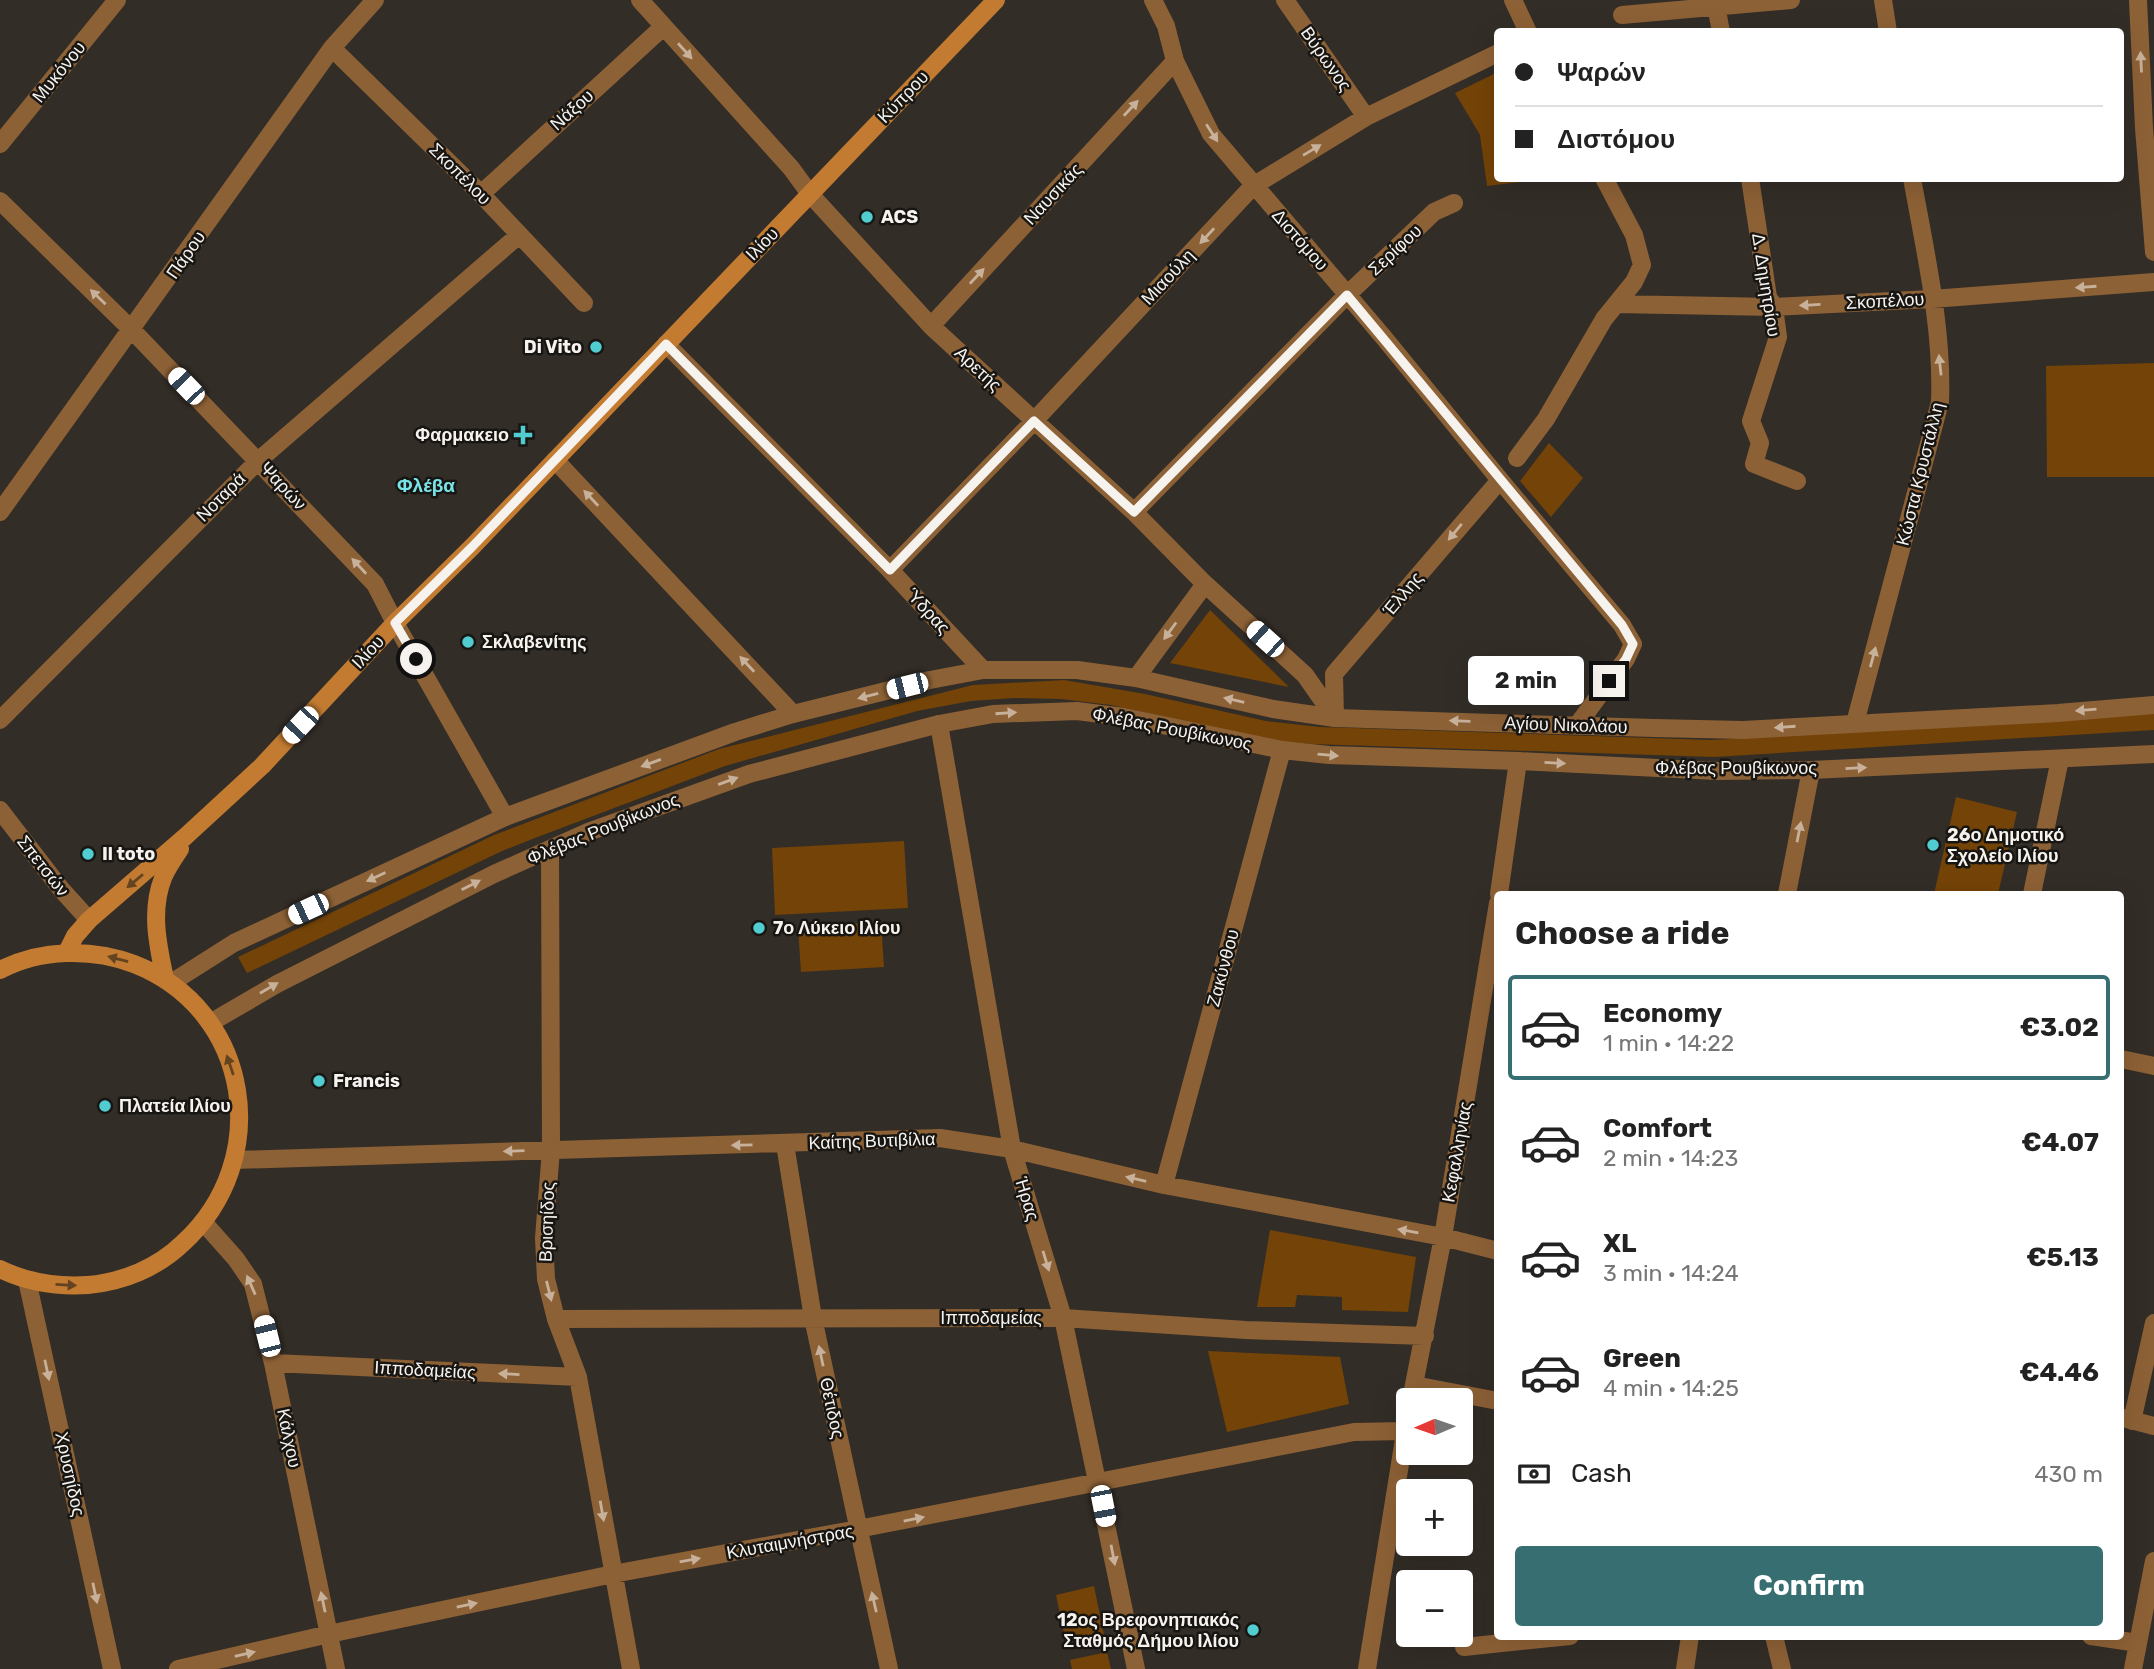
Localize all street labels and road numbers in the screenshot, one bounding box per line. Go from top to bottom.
street label: Βύρωνος [1296,22,1356,96]
street label: Μυκόνου [28,37,90,107]
street label: Κύπρου [873,66,933,128]
street label: Νάξου [546,85,598,135]
street label: Σκοπέλου [424,138,496,210]
street label: Ναυσικάς [1019,158,1087,229]
street label: Διστόμου [1267,205,1333,275]
street label: Σερίφου [1364,220,1426,280]
street label: Ιλίου [741,223,783,265]
street label: Πάρου [162,227,210,283]
street label: Δ. Δημητρίου [1747,232,1785,338]
street label: Μιαούλη [1137,245,1199,309]
street label: Σκοπέλου [1845,288,1925,314]
street label: Αρετής [950,342,1006,396]
street label: Κώστα Κρυστάλλη [1892,400,1948,548]
street label: Ψαρών [255,457,311,515]
street label: Νοταρά [192,468,250,526]
street label: Έλλης [1378,567,1428,621]
street label: Ύδρας [901,583,955,639]
street label: Ιλίου [347,631,389,673]
street label: Φλέβας Ρουβίκωνος [1090,703,1254,755]
street label: Αγίου Νικολάου [1504,712,1628,738]
street label: Φλέβας Ρουβίκωνος [1655,757,1817,779]
street label: Φλέβας Ρουβίκωνος [524,788,683,870]
street label: Σπετσών [12,831,74,901]
street label: Ζακύνθου [1202,927,1244,1009]
street label: Κεφαλληνίας [1437,1099,1477,1204]
street label: Καίτης Βυτιβίλια [808,1128,936,1154]
street label: Ήρας [1010,1174,1044,1224]
street label: Βρισηίδος [535,1181,559,1262]
street label: Ιπποδαμείας [940,1307,1042,1329]
street label: Ιπποδαμείας [374,1356,477,1384]
street label: Θέτιδος [815,1375,849,1441]
street label: Κάλχου [272,1406,306,1470]
street label: Χρυσηίδος [50,1430,90,1519]
street label: Κλυταιμνήστρας [725,1520,856,1564]

